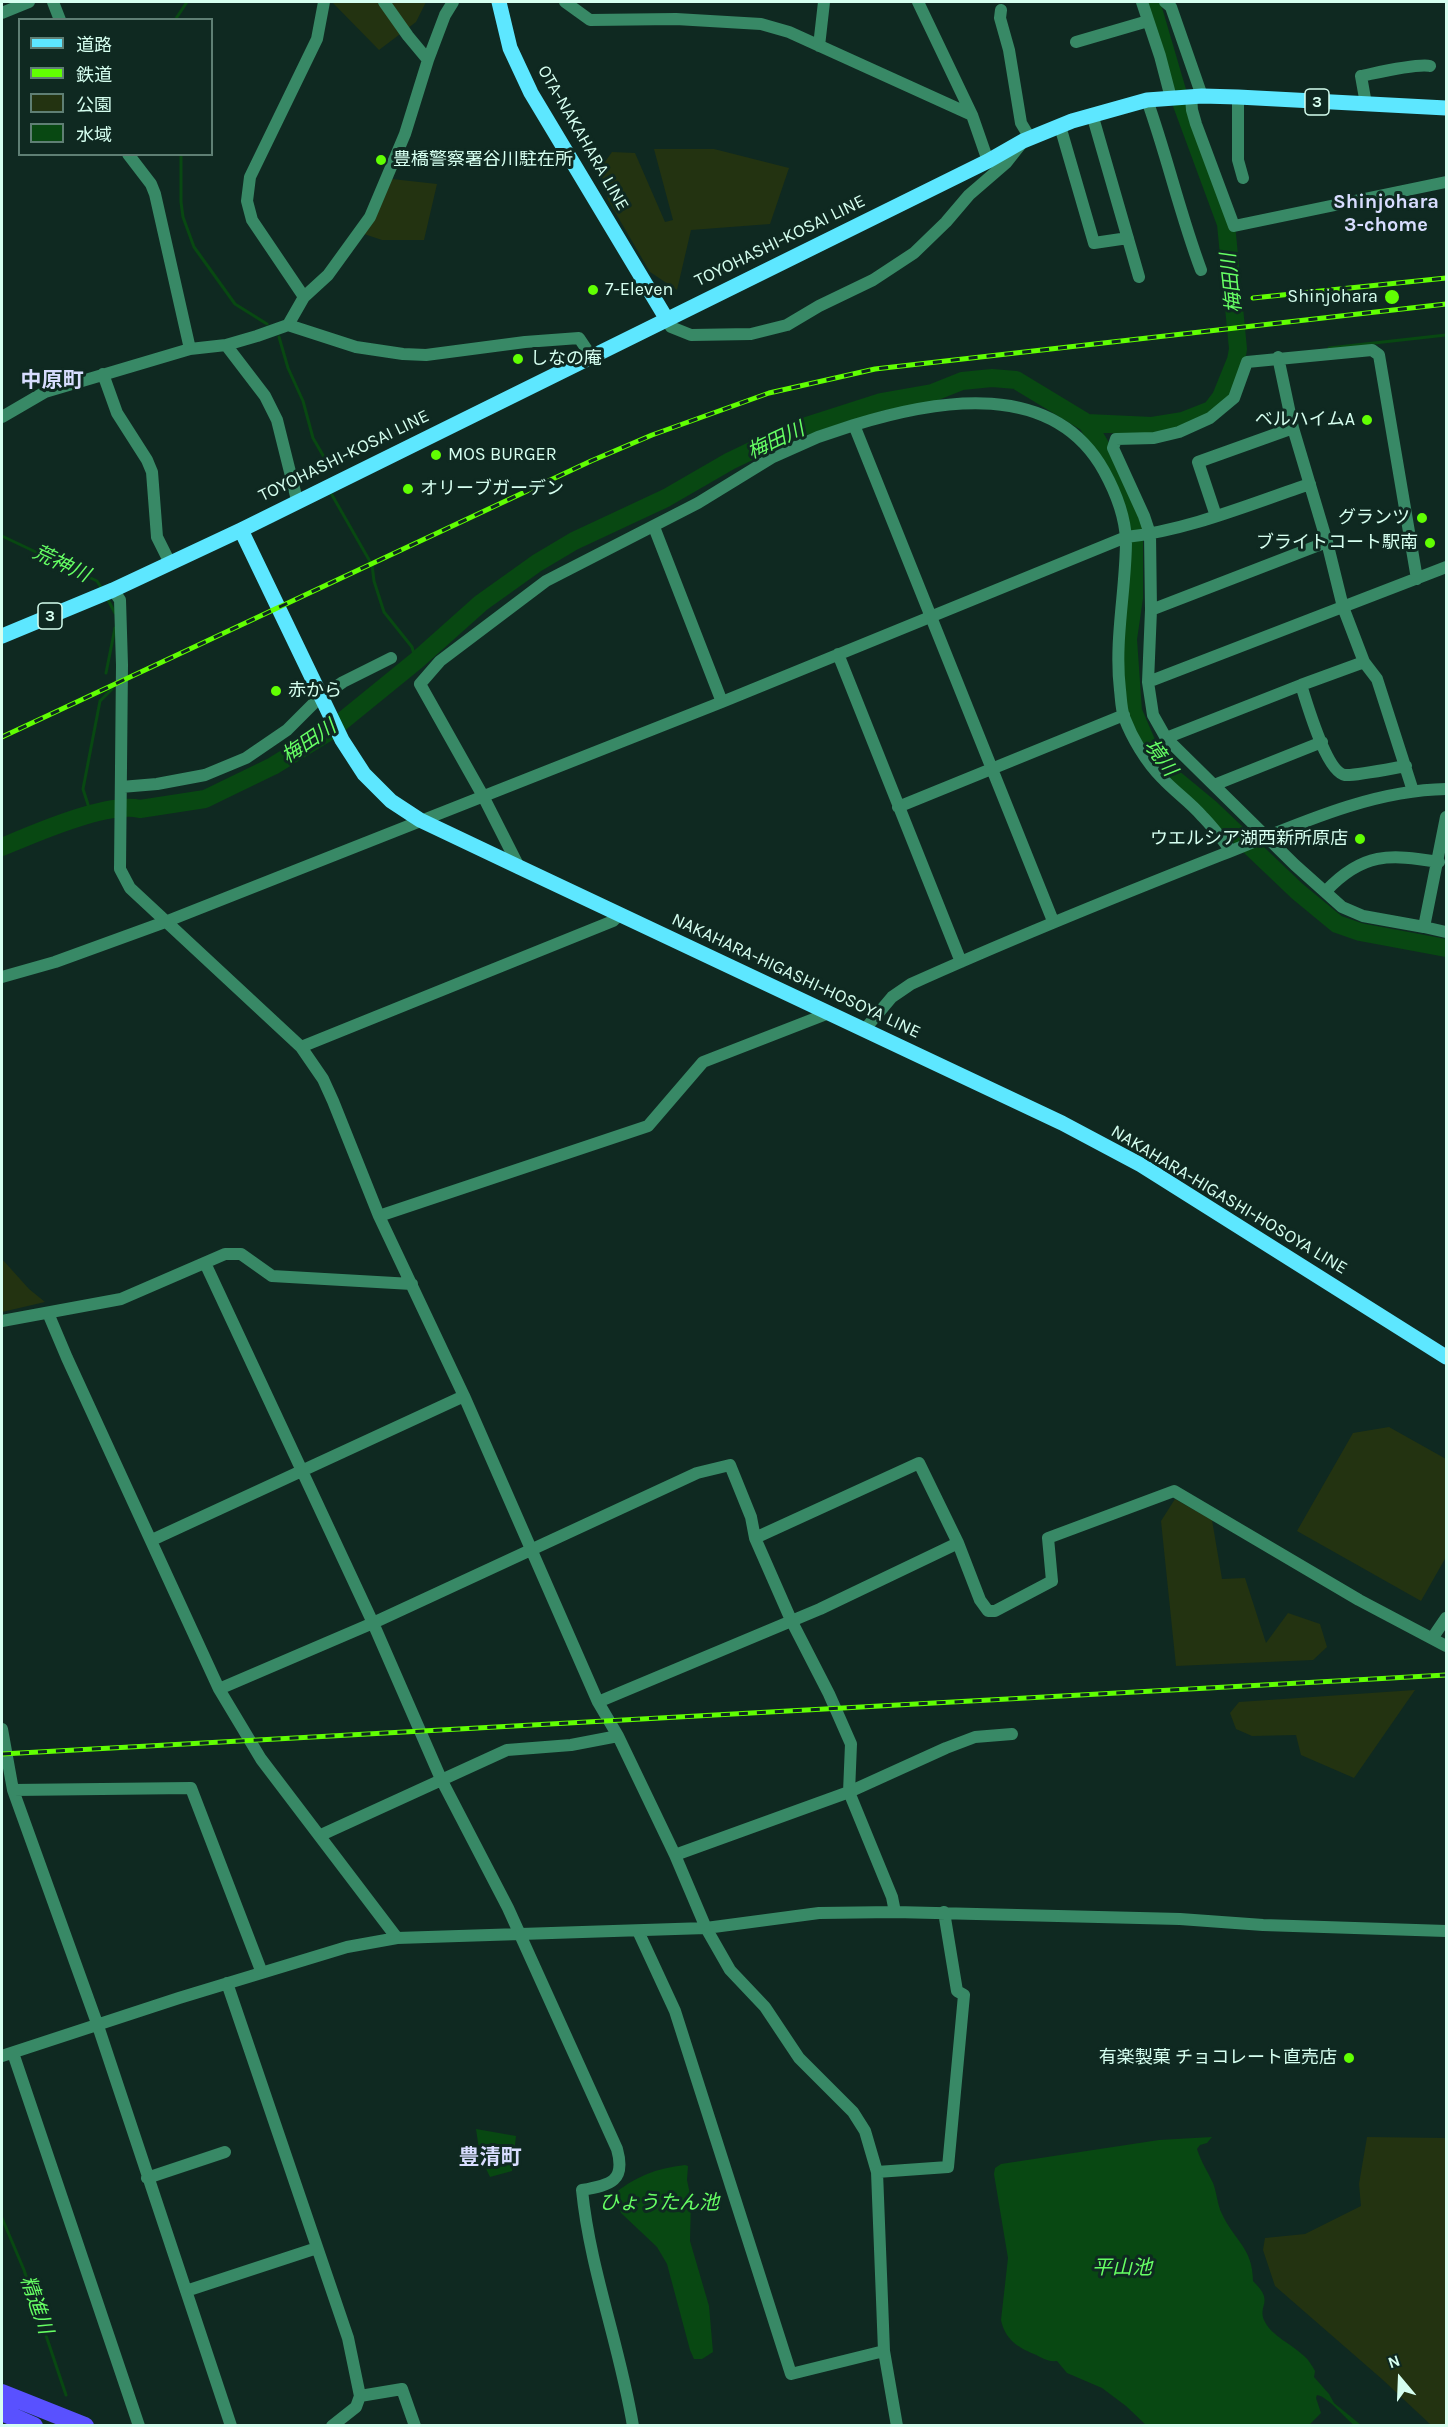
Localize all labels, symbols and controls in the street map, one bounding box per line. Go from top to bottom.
legend [18,18,213,156]
text: 道路 [76,34,112,56]
street label: OTA-NAKAHARA LINE [533,61,633,215]
text: 鉄道 [76,64,112,86]
road number: 3 [1305,89,1329,115]
text: 公園 [76,94,112,116]
text: 水域 [76,124,112,146]
place label: 豊橋警察署谷川駐在所 [393,149,573,171]
marker: 豊橋警察署谷川駐在所 [374,153,388,167]
street label: TOYOHASHI-KOSAI LINE [691,190,869,292]
district label: Shinjohara 3-chome [1333,190,1439,237]
water label: 梅田川 [1217,252,1247,314]
place label: 7-Eleven [605,279,673,301]
marker: 7-Eleven [586,283,600,297]
place label: Shinjohara [1287,286,1378,308]
marker: Shinjohara [1383,288,1401,306]
place label: しなの庵 [530,348,602,370]
marker: しなの庵 [511,352,525,366]
district label: 中原町 [21,368,83,394]
street label: TOYOHASHI-KOSAI LINE [255,405,433,507]
place label: ベルハイムA [1255,409,1355,431]
marker: ベルハイムA [1360,413,1374,427]
water label: 梅田川 [744,417,808,465]
place label: MOS BURGER [448,444,557,466]
marker: MOS BURGER [429,448,443,462]
place label: オリーブガーデン [420,478,564,500]
marker: オリーブガーデン [401,482,415,496]
place label: グランツ [1338,507,1410,529]
marker: グランツ [1415,511,1429,525]
place label: ブライトコート駅南 [1256,532,1418,554]
marker: ブライトコート駅南 [1423,536,1437,550]
water label: 荒神川 [29,540,93,588]
road number: 3 [38,603,62,629]
place label: 赤から [288,680,342,702]
marker: 赤から [269,684,283,698]
water label: 梅田川 [277,715,341,769]
water label: 境川 [1139,735,1181,781]
place label: ウエルシア湖西新所原店 [1150,828,1348,850]
marker: ウエルシア湖西新所原店 [1353,832,1367,846]
street label: NAKAHARA-HIGASHI-HOSOYA LINE [668,909,924,1043]
street label: NAKAHARA-HIGASHI-HOSOYA LINE [1107,1121,1351,1279]
place label: 有楽製菓 チョコレート直売店 [1099,2047,1337,2069]
marker: 有楽製菓 チョコレート直売店 [1342,2051,1356,2065]
district label: 豊清町 [459,2145,521,2171]
water label: ひょうたん池 [599,2191,719,2215]
water label: 平山池 [1092,2256,1152,2280]
water label: 精進川 [15,2273,57,2337]
north arrow [1370,2349,1430,2409]
text: N [1385,2351,1402,2372]

